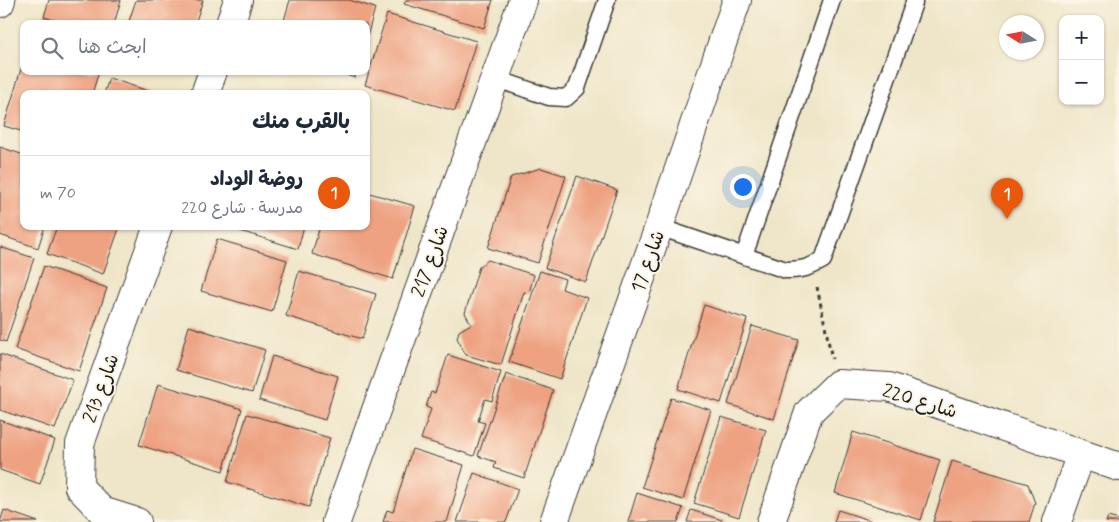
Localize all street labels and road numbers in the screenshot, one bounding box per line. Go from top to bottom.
street label: شارع 217 [406,222,455,301]
street label: شارع 17 [626,227,671,296]
street label: شارع 213 [77,351,125,426]
street label: شارع 220 [879,378,960,425]

